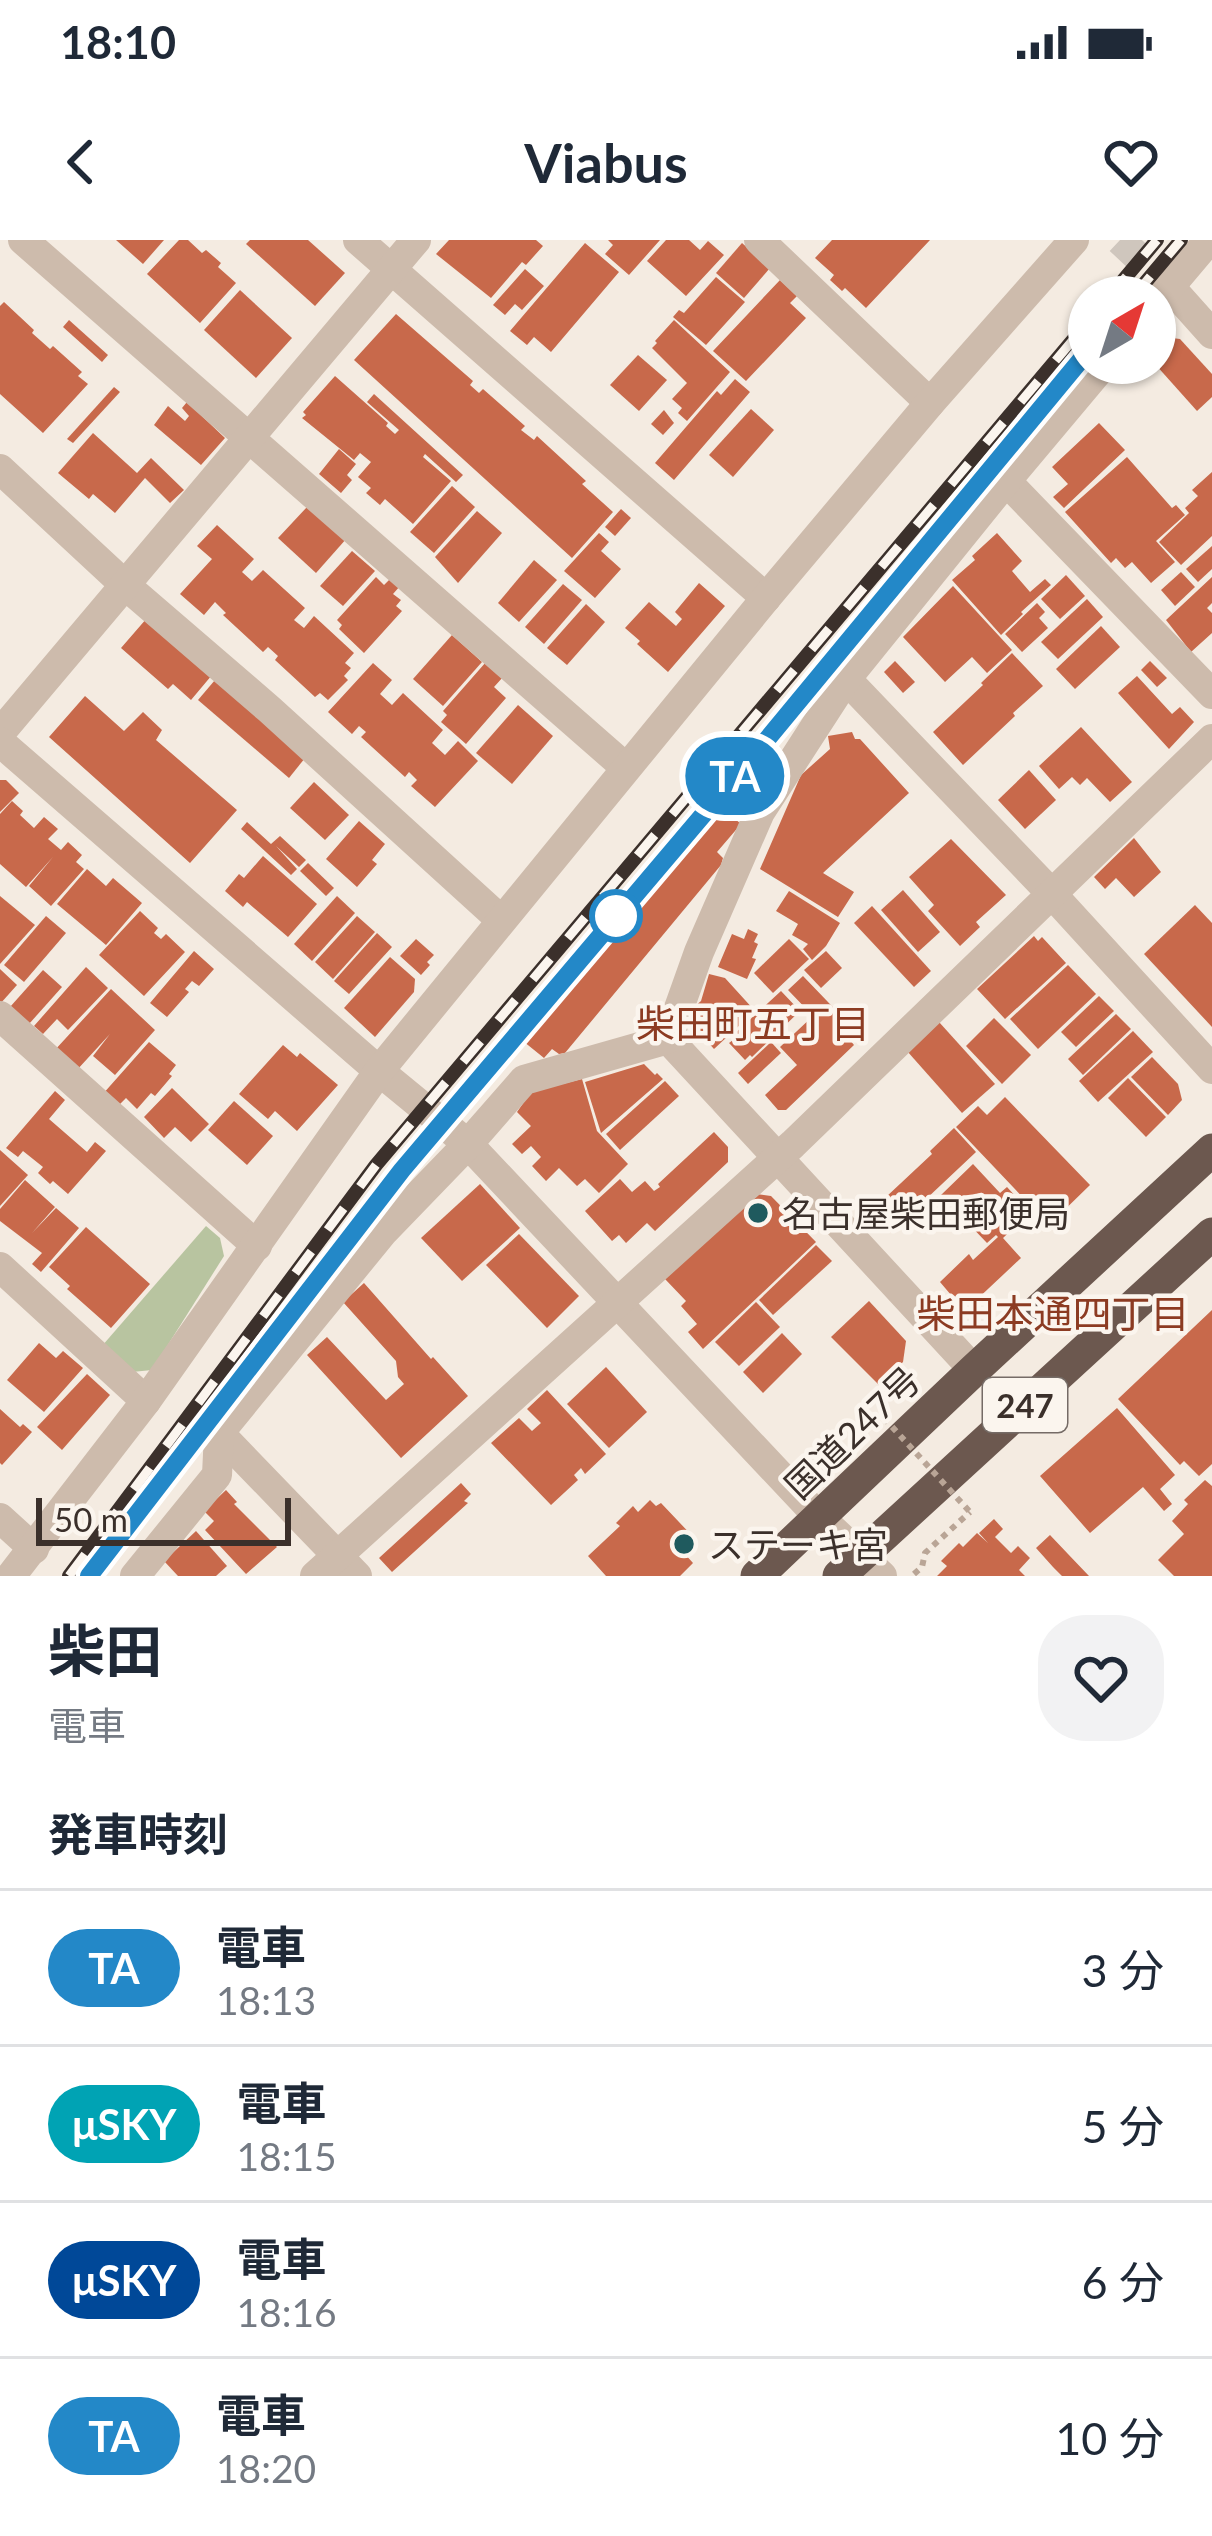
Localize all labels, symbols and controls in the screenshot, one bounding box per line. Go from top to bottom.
text: 18:10 [60,15,176,69]
icon: back [48,129,114,195]
icon: heart [1098,129,1164,195]
text: Viabus [524,130,688,195]
north arrow [1068,276,1176,384]
map controls [1068,276,1176,384]
line badge: TA [681,737,789,815]
text: TA [709,751,761,801]
unlabelled marker [591,891,641,941]
district label: 柴田町五丁目 [636,1000,870,1046]
place label: 名古屋柴田郵便局 [782,1191,1070,1235]
marker: 名古屋柴田郵便局 [745,1200,771,1226]
district label: 柴田本通四丁目 [916,1290,1190,1336]
street label: 国道247号 [775,1357,929,1507]
road number: 247 [983,1378,1067,1432]
scale bar [36,1492,291,1545]
text: 50 m [54,1499,128,1539]
place label: ステーキ宮 [708,1522,888,1566]
marker: ステーキ宮 [671,1531,697,1557]
button: heart [1038,1615,1164,1741]
text: 柴田 [48,1616,162,1684]
text: 電車 [48,1702,126,1748]
text: 発車時刻 [48,1807,228,1861]
text: 電車 [216,1920,306,1974]
text: TA [88,1943,140,1993]
text: 3 分 [1081,1943,1164,1997]
text: 18:13 [216,1977,316,2023]
text: 電車 [236,2076,326,2130]
text: μSKY [72,2099,176,2149]
text: 5 分 [1081,2099,1164,2153]
text: 18:15 [236,2133,337,2179]
text: 電車 [236,2232,326,2286]
text: μSKY [72,2255,176,2305]
text: 6 分 [1081,2255,1164,2309]
text: 18:16 [236,2289,337,2335]
text: 電車 [216,2388,306,2442]
text: TA [88,2411,140,2461]
text: 10 分 [1055,2411,1164,2465]
text: 18:20 [216,2445,316,2491]

